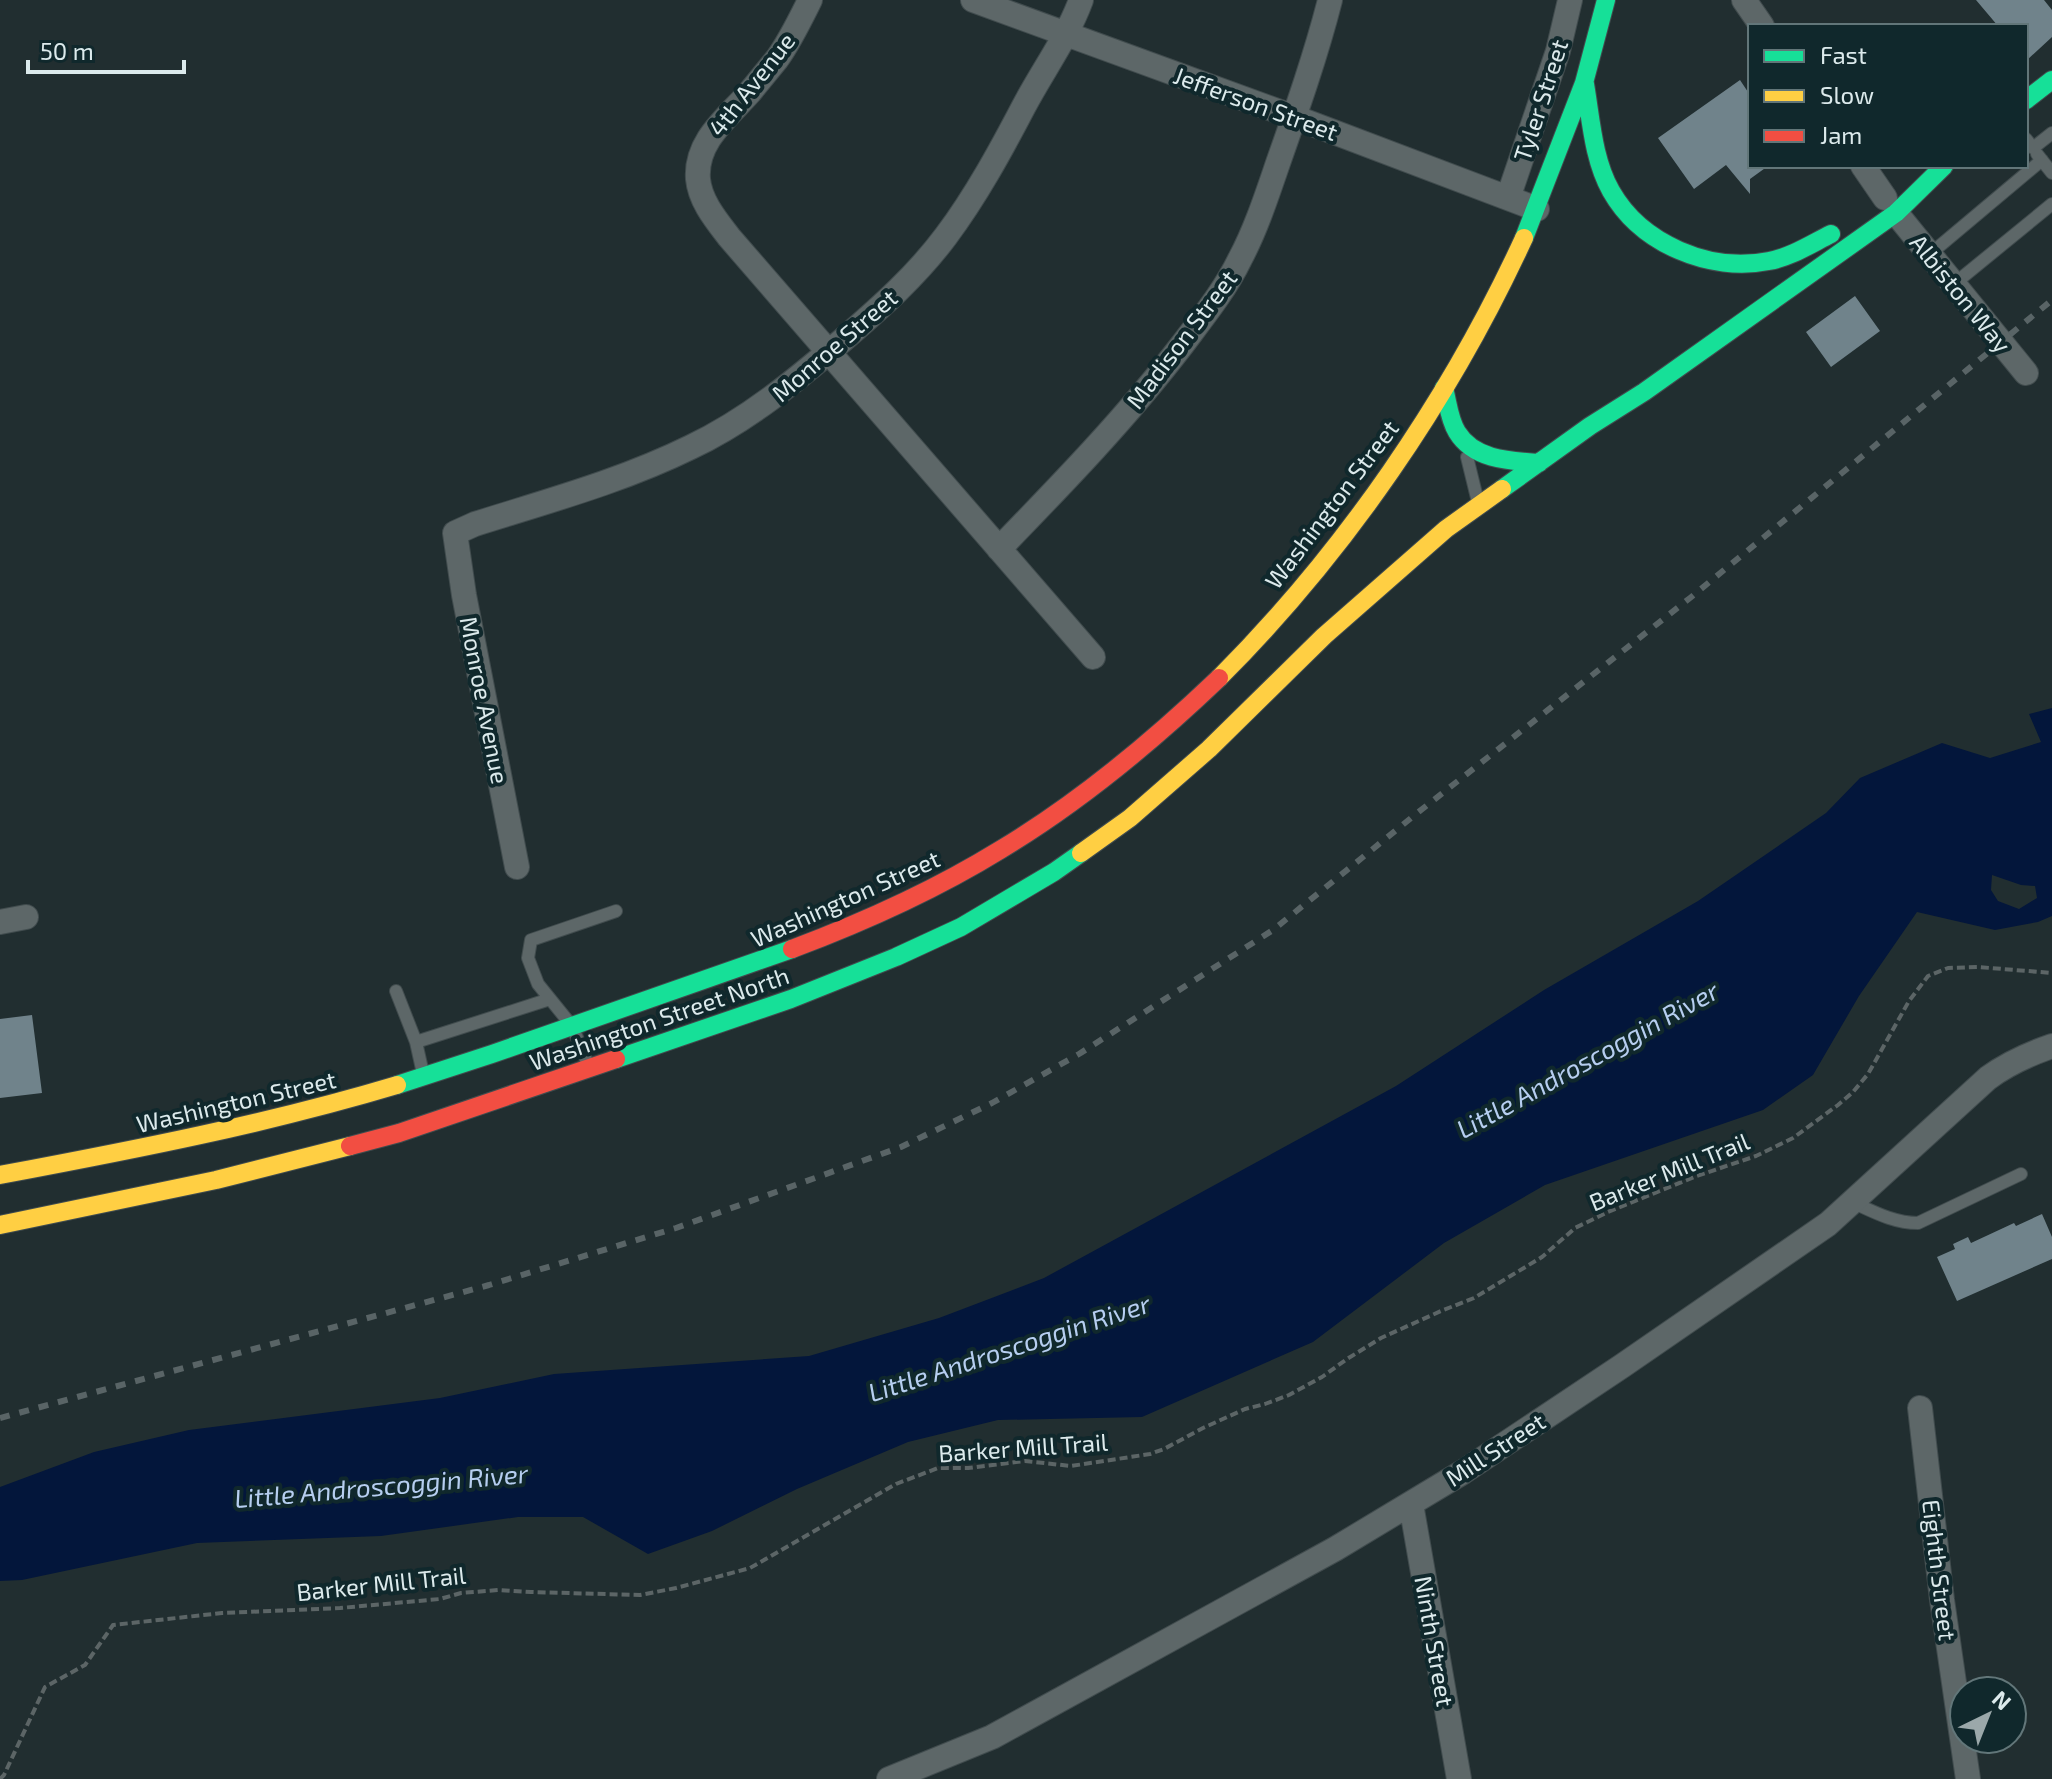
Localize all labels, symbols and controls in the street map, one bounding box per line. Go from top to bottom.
scale bar [28,24,184,74]
legend [1748,24,2028,168]
street label: 4th Avenue [702,27,800,141]
text: 50 m [40,36,94,65]
street label: Tyler Street [1507,36,1573,164]
text: Fast [1820,40,1867,69]
street label: Jefferson Street [1170,60,1342,146]
text: Slow [1820,80,1874,109]
text: Jam [1820,120,1862,149]
street label: Albiston Way [1904,228,2018,358]
street label: Madison Street [1120,264,1242,414]
street label: Monroe Street [765,283,903,407]
street label: Washington Street [1258,414,1404,594]
street label: Monroe Avenue [455,614,515,786]
street label: Washington Street [746,843,944,953]
street label: Washington Street North [525,960,793,1076]
water label: Little Androscoggin River [1451,974,1724,1144]
street label: Washington Street [133,1064,339,1138]
street label: Barker Mill Trail [1585,1126,1753,1216]
water label: Little Androscoggin River [864,1287,1155,1407]
street label: Mill Street [1440,1406,1550,1492]
street label: Barker Mill Trail [937,1427,1109,1467]
water label: Little Androscoggin River [233,1457,530,1513]
street label: Eighth Street [1917,1498,1963,1642]
street label: Barker Mill Trail [295,1560,467,1606]
street label: Ninth Street [1409,1574,1461,1708]
north arrow [1948,1675,2028,1755]
text: N [1988,1685,2017,1715]

